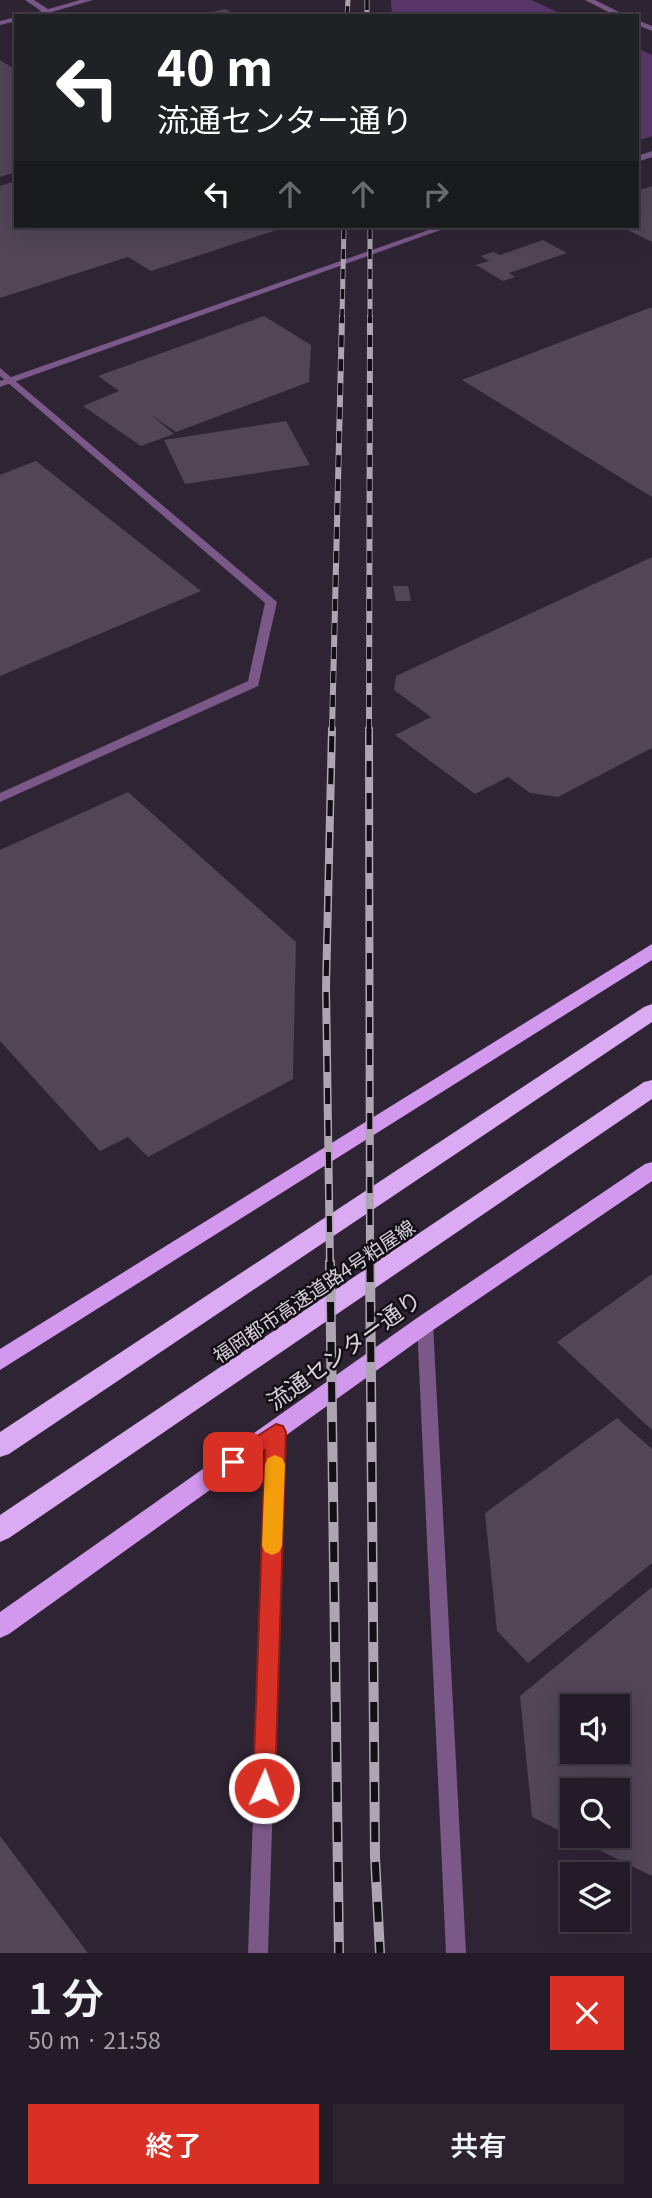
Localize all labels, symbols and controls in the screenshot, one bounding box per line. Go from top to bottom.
text: 40 m [157,29,273,100]
icon: left [42,42,133,133]
text: 流通センター通り [157,95,413,141]
icon: left [198,175,236,213]
icon: ahead [271,175,309,213]
icon: ahead [344,175,382,213]
icon: right [417,175,455,213]
street label: 福岡都市高速道路4号粕屋線 [207,1212,419,1368]
street label: 流通センター通り [259,1281,427,1417]
pin [203,1432,263,1492]
icon: arrive [214,1443,252,1481]
map controls [560,1694,630,1932]
button: sound [560,1694,630,1764]
position arrow [227,1751,301,1825]
button: search [560,1778,630,1848]
button: layers [560,1862,630,1932]
text: 1 分 [28,1965,104,2026]
button: close [550,1976,624,2050]
text: 50 m · 21:58 [28,2022,161,2056]
button: 終了 [28,2104,319,2184]
button: 共有 [333,2104,624,2184]

